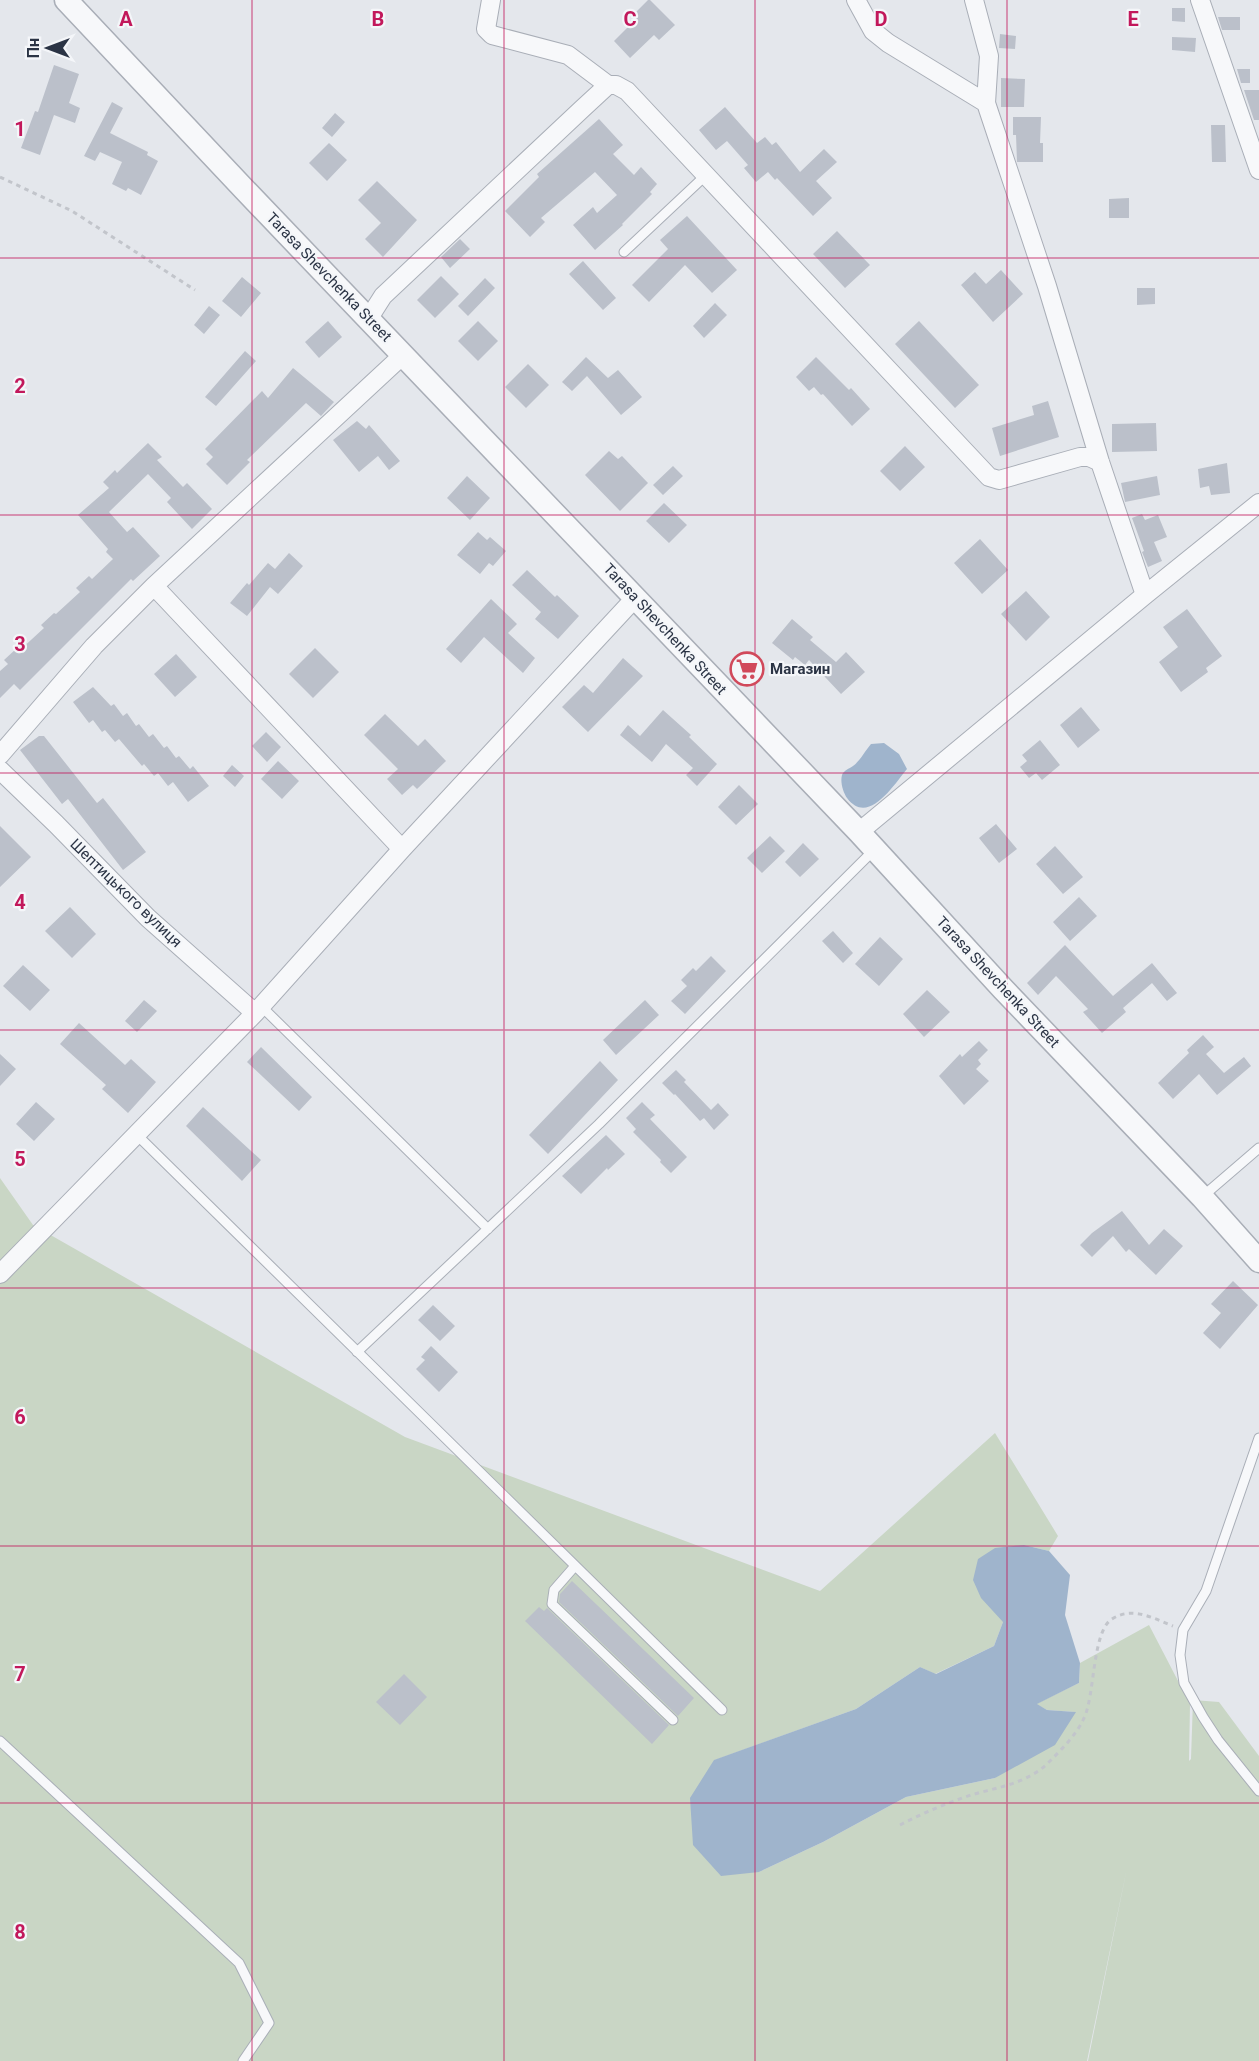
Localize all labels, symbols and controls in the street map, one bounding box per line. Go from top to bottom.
text: A [119,7,133,31]
text: B [372,7,384,31]
text: C [623,7,637,31]
text: D [875,7,888,31]
text: E [1127,7,1139,31]
north arrow [18,18,78,78]
text: Пн [24,38,43,58]
text: 1 [14,117,26,141]
street label: Tarasa Shevchenka Street [263,209,395,345]
text: 2 [14,374,26,398]
street label: Tarasa Shevchenka Street [600,560,730,698]
text: 3 [14,632,26,656]
supermarket icon: Магазин [729,651,765,687]
place label: Магазин [770,660,830,678]
street label: Шептицького вулиця [66,835,186,951]
text: 4 [14,890,26,914]
street label: Tarasa Shevchenka Street [933,913,1063,1051]
text: 5 [14,1147,26,1171]
text: 6 [14,1405,26,1429]
text: 7 [14,1662,26,1686]
text: 8 [14,1920,26,1944]

